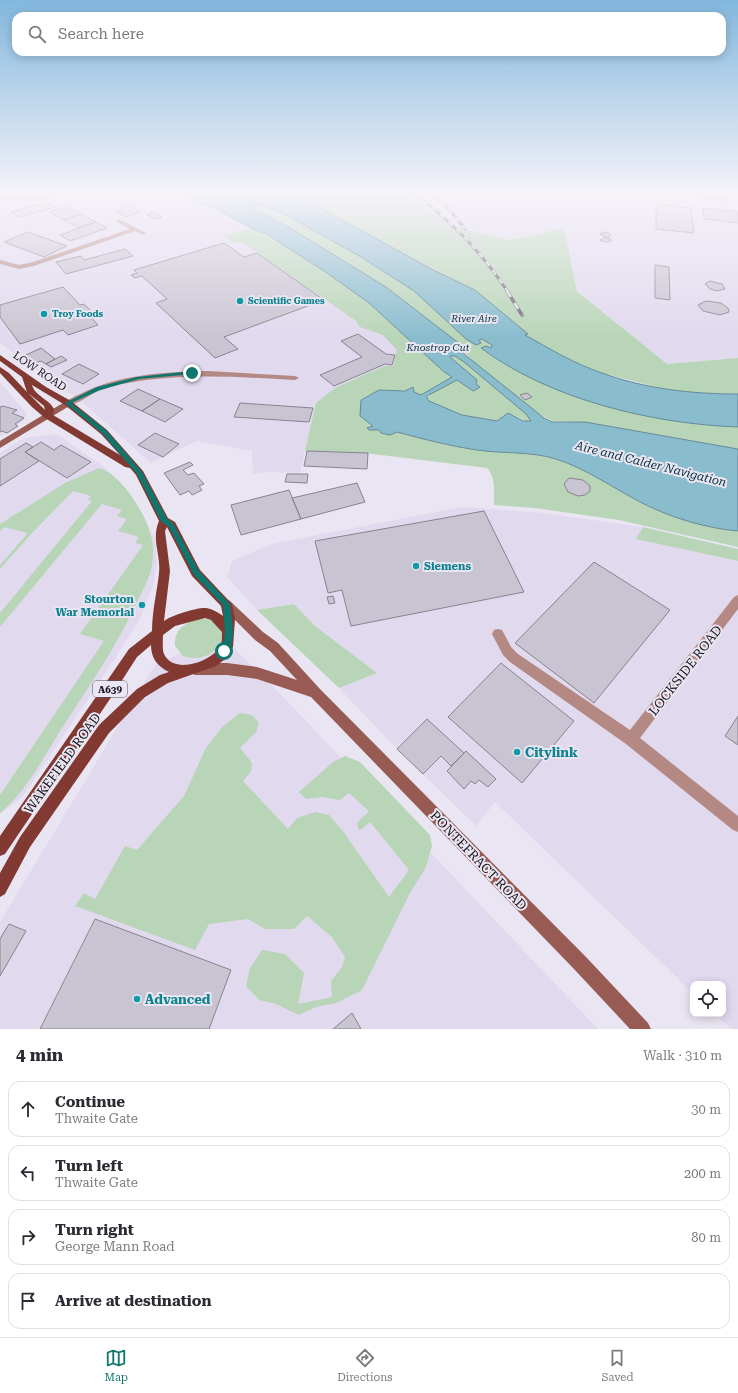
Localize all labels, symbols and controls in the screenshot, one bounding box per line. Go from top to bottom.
search box [12,12,726,56]
icon: search [26,23,48,45]
text: Search here [58,25,144,43]
marker: Scientific Games [235,296,245,306]
place label: Scientific Games [248,296,325,306]
marker: Troy Foods [39,309,49,319]
place label: Troy Foods [52,309,104,319]
water label: River Aire [450,313,497,324]
water label: Knostrop Cut [405,342,470,353]
street label: LOW ROAD [11,349,69,394]
route end [183,364,201,382]
water label: Aire and Calder Navigation [573,438,728,490]
place label: Siemens [424,560,471,573]
marker: Siemens [411,561,421,571]
place label: Stourton War Memorial [56,593,135,619]
marker: Stourton War Memorial [137,600,147,610]
street label: LOCKSIDE ROAD [646,622,725,718]
route start [215,642,233,660]
road number: A639 [93,681,127,697]
street label: WAKEFIELD ROAD [21,710,104,816]
place label: Citylink [525,745,578,760]
marker: Citylink [512,747,522,757]
street label: PONTEFRACT ROAD [427,808,530,913]
map controls [690,981,726,1017]
button: locate [690,981,726,1017]
place label: Advanced [145,992,211,1007]
marker: Advanced [132,994,142,1004]
text: 4 min [16,1045,63,1065]
text: Walk · 310 m [643,1048,722,1063]
text: Continue [55,1093,125,1111]
icon: ahead [17,1098,39,1120]
text: 30 m [691,1102,721,1117]
text: Thwaite Gate [55,1111,138,1126]
text: Turn left [55,1157,123,1175]
icon: left [17,1162,39,1184]
text: 200 m [684,1166,721,1181]
text: Thwaite Gate [55,1175,138,1190]
text: Turn right [55,1221,134,1239]
icon: right [17,1226,39,1248]
text: 80 m [691,1230,721,1245]
text: George Mann Road [55,1239,175,1254]
icon: arrive [17,1290,39,1312]
text: Arrive at destination [55,1292,211,1310]
tab: Map [105,1347,128,1384]
tab: Directions [337,1347,392,1384]
tab: Saved [602,1347,633,1384]

